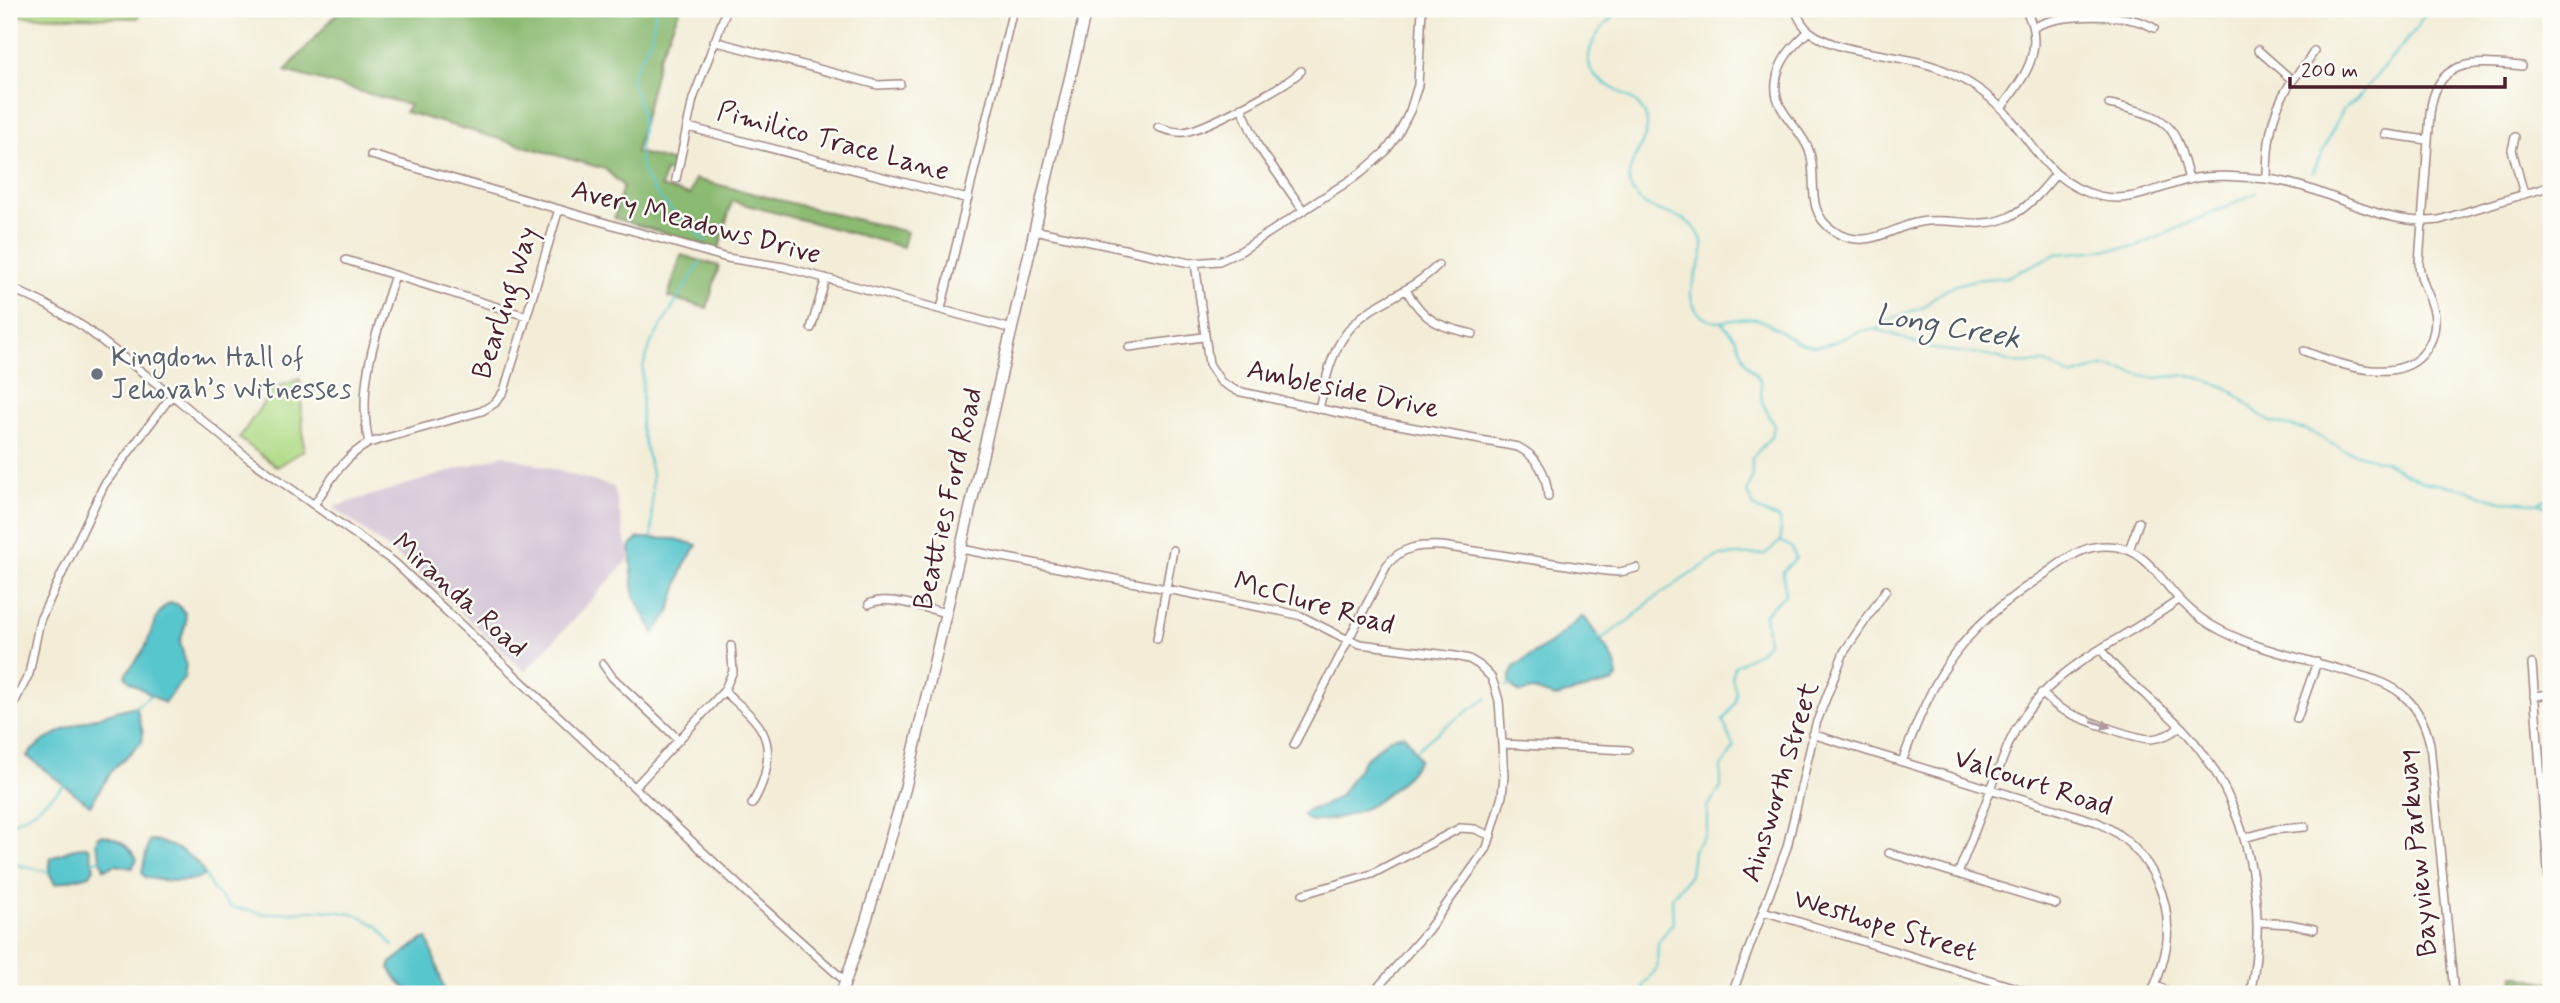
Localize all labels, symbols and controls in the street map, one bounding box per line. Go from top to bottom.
scale bar [2290,46,2506,90]
text: 200 m [2301,57,2358,85]
street label: Pimilico Trace Lane [713,93,953,191]
street label: Avery Meadows Drive [567,172,825,274]
street label: Bearling Way [464,222,551,385]
water label: Long Creek [1872,295,2023,362]
place label: Kingdom Hall of Jehovah’s Witnesses [111,340,352,409]
street label: Ambleside Drive [1243,352,1443,428]
marker: Kingdom Hall of Jehovah’s Witnesses [89,366,105,382]
street label: Beatties Ford Road [905,384,993,614]
street label: Miranda Road [383,525,535,667]
street label: McClure Road [1229,563,1399,645]
street label: Ainsworth Street [1733,677,1829,887]
one-way arrow [2090,719,2111,730]
street label: Valcourt Road [1949,740,2117,826]
street label: Bayview Parkway [2389,747,2447,959]
street label: Westhope Street [1789,881,1981,971]

